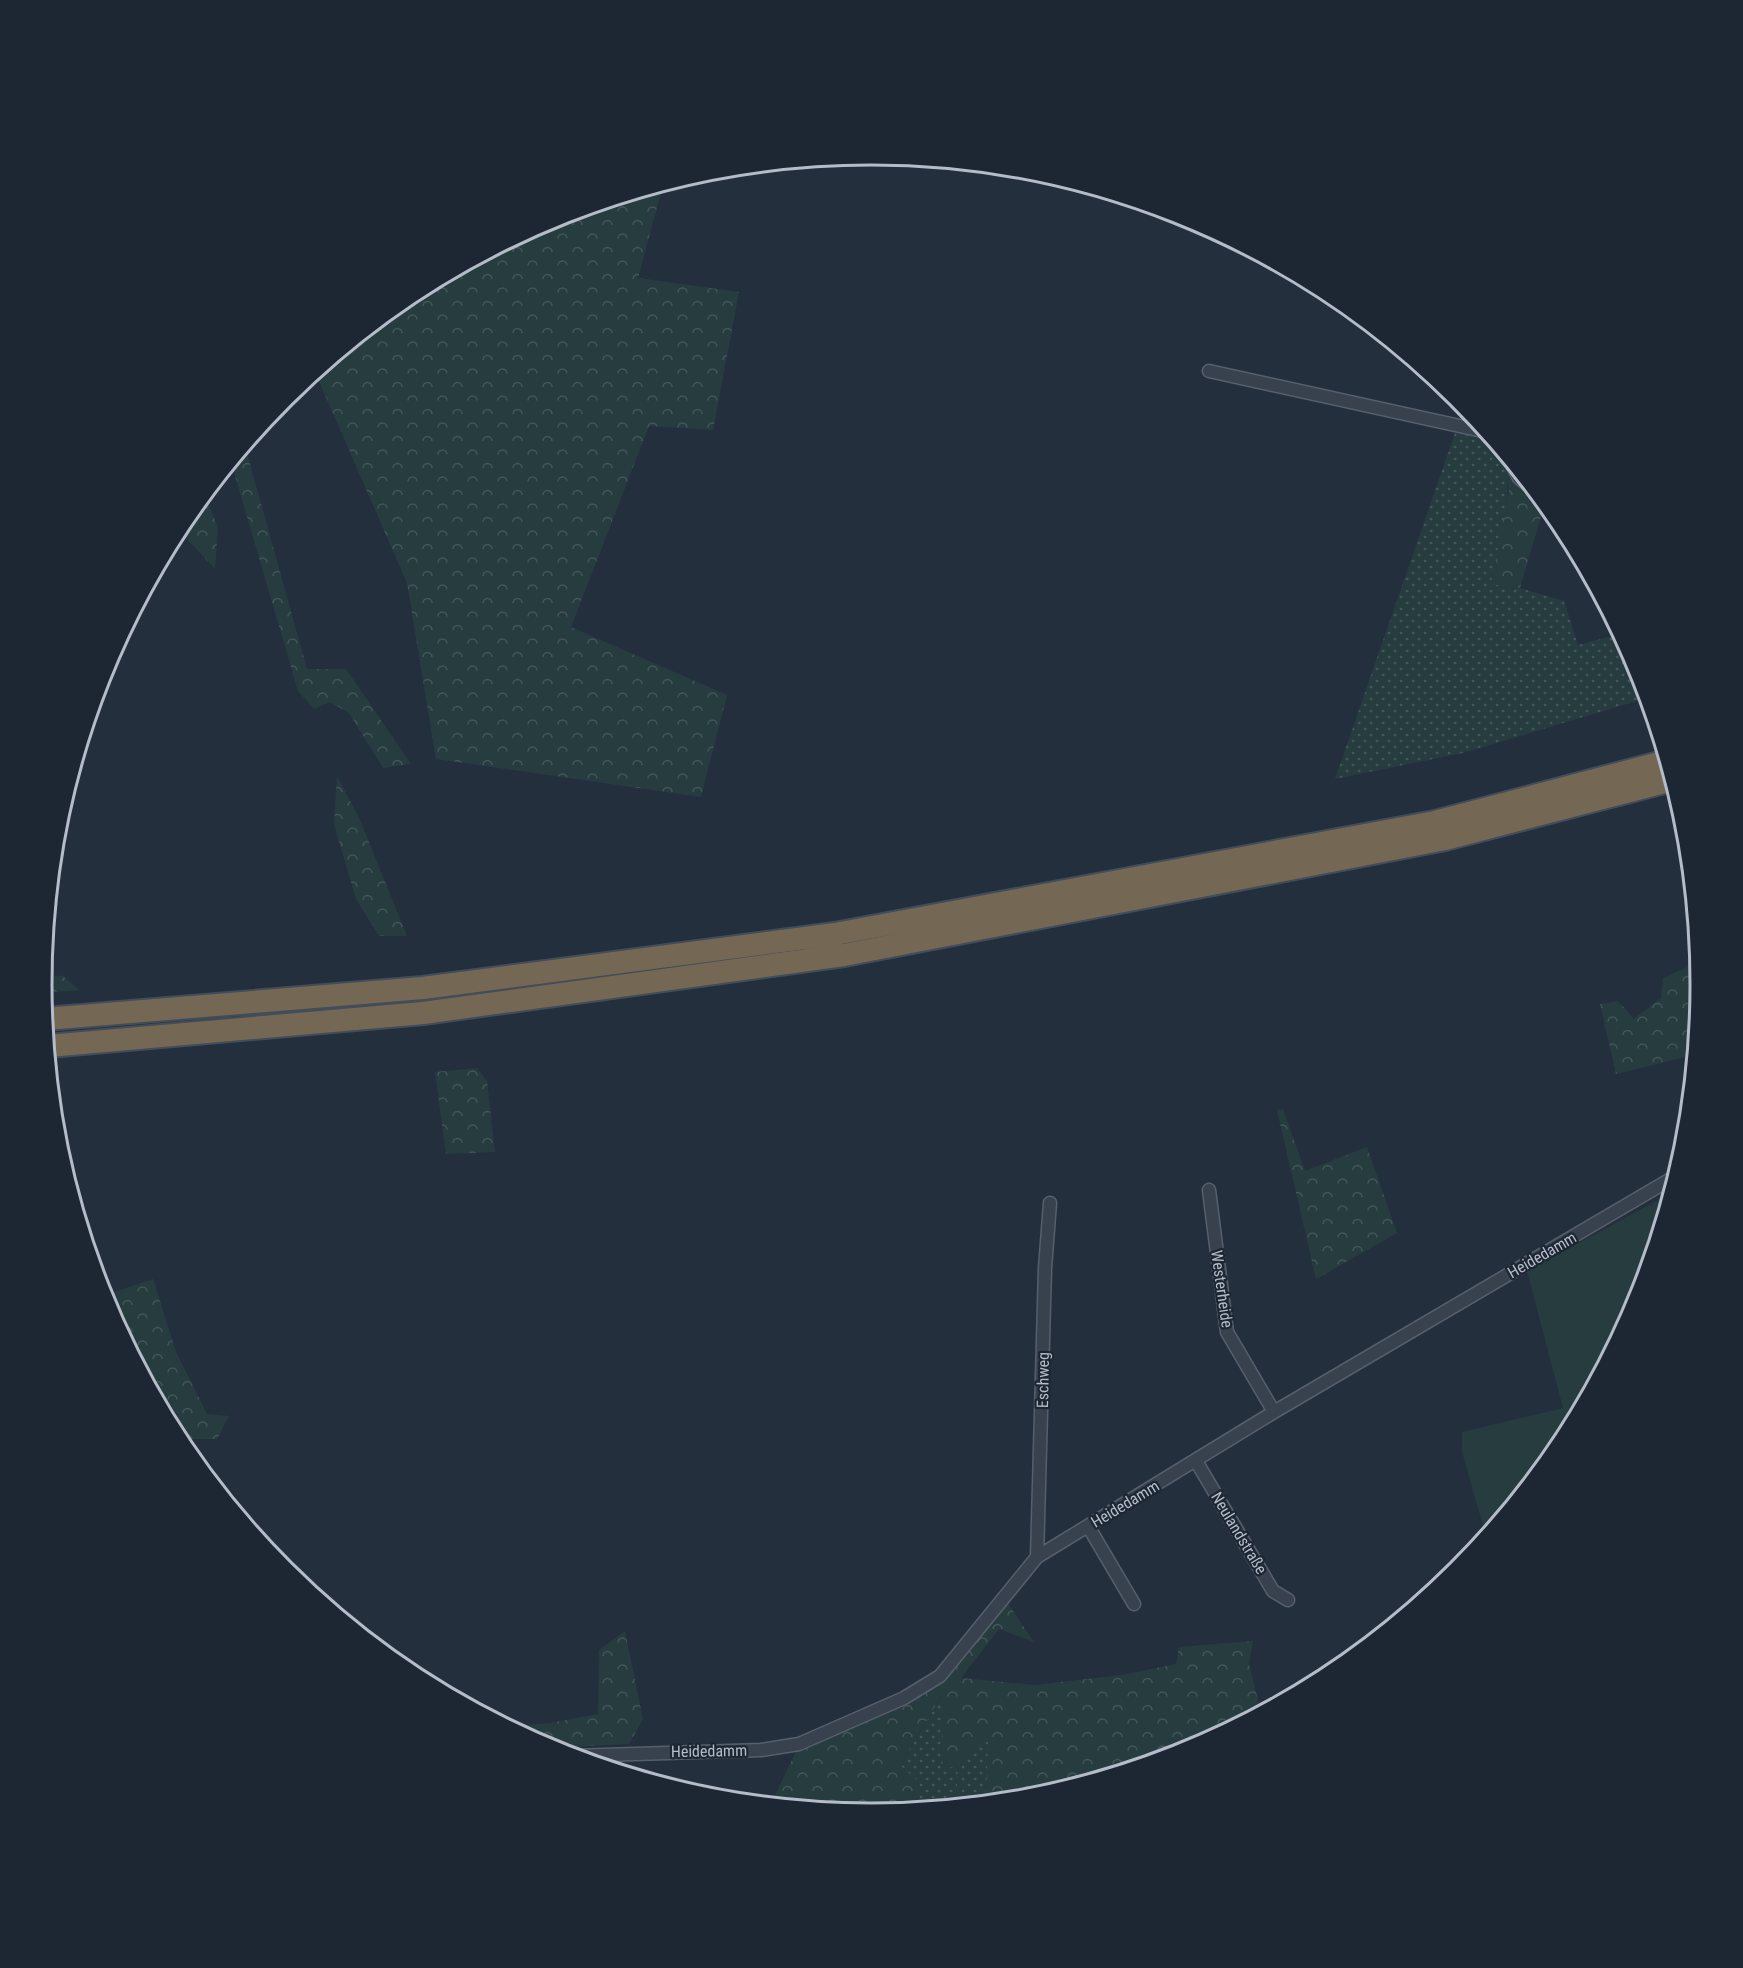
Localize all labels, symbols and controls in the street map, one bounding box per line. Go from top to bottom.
street label: Heidedamm [1504,1228,1580,1282]
street label: Westerheide [1207,1249,1237,1329]
street label: Eschweg [1033,1352,1053,1408]
street label: Heidedamm [1087,1476,1163,1532]
street label: Neulandstraße [1207,1489,1271,1577]
street label: Heidedamm [671,1741,747,1761]

